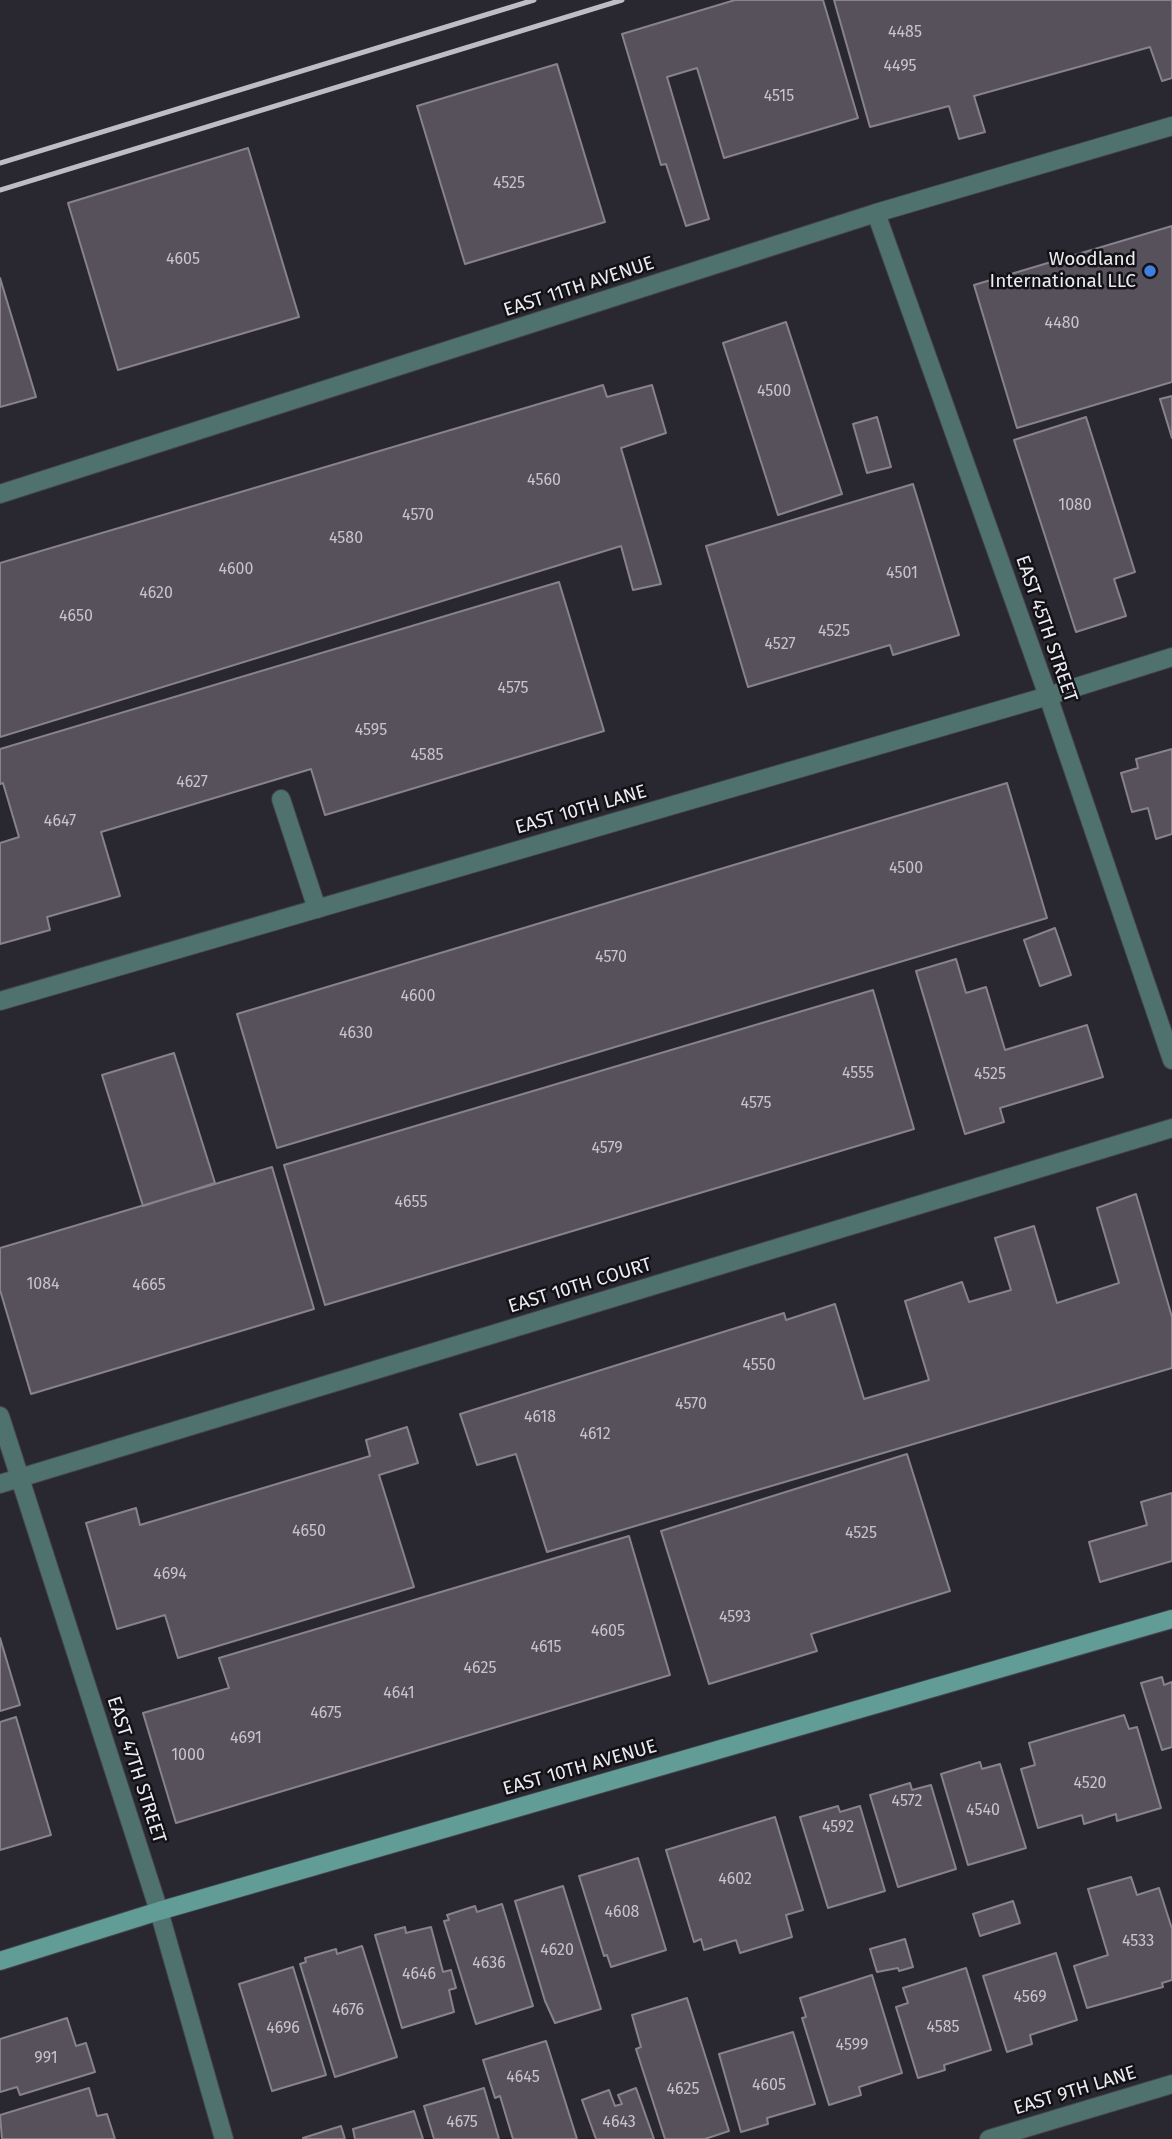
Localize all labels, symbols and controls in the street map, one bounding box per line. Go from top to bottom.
house number: 4485 [888,23,922,43]
house number: 4495 [883,57,917,77]
house number: 4515 [764,87,794,107]
house number: 4525 [493,174,525,194]
place label: Woodland International LLC [990,249,1136,293]
house number: 4605 [166,250,200,270]
street label: EAST 11TH AVENUE [501,252,657,322]
marker: Woodland International LLC [1142,263,1158,279]
house number: 4480 [1045,314,1079,334]
house number: 4500 [757,382,791,402]
house number: 4560 [527,471,561,491]
house number: 1080 [1058,496,1092,516]
house number: 4570 [402,506,434,526]
house number: 4580 [329,529,363,549]
street label: EAST 45TH STREET [1010,553,1082,705]
house number: 4600 [219,560,253,580]
house number: 4501 [886,564,918,584]
house number: 4620 [139,584,173,604]
house number: 4650 [59,607,93,627]
house number: 4525 [818,622,850,642]
house number: 4527 [764,635,796,655]
house number: 4575 [498,679,528,699]
house number: 4595 [355,721,387,741]
house number: 4585 [410,746,444,766]
house number: 4627 [176,773,208,793]
street label: EAST 10TH LANE [513,780,649,840]
house number: 4647 [44,812,76,832]
house number: 4500 [889,859,923,879]
house number: 4570 [595,948,627,968]
house number: 4600 [401,987,435,1007]
house number: 4630 [339,1024,373,1044]
house number: 4555 [842,1064,874,1084]
house number: 4525 [974,1065,1006,1085]
house number: 4575 [741,1094,771,1114]
house number: 4579 [591,1139,623,1159]
house number: 4655 [395,1193,427,1213]
street label: EAST 10TH COURT [506,1253,654,1319]
house number: 1084 [26,1275,60,1295]
house number: 4665 [132,1276,166,1296]
house number: 4550 [742,1356,776,1376]
house number: 4570 [675,1395,707,1415]
house number: 4618 [524,1408,556,1428]
house number: 4612 [579,1425,611,1445]
house number: 4650 [292,1522,326,1542]
house number: 4525 [845,1524,877,1544]
house number: 4694 [153,1565,187,1585]
house number: 4593 [719,1608,751,1628]
house number: 4605 [591,1622,625,1642]
house number: 4615 [530,1638,562,1658]
house number: 4625 [464,1659,496,1679]
house number: 4641 [383,1684,415,1704]
street label: EAST 47TH STREET [101,1694,171,1846]
house number: 4675 [310,1704,342,1724]
house number: 4691 [230,1729,262,1749]
street label: EAST 10TH AVENUE [500,1735,660,1801]
house number: 1000 [171,1746,205,1766]
house number: 4520 [1073,1774,1107,1794]
house number: 4572 [892,1792,922,1812]
house number: 4540 [966,1801,1000,1821]
house number: 4592 [822,1818,854,1838]
house number: 4602 [718,1870,752,1890]
house number: 4608 [605,1903,639,1923]
house number: 4533 [1122,1932,1154,1952]
house number: 4620 [540,1941,574,1961]
house number: 4636 [472,1954,506,1974]
house number: 4646 [402,1965,436,1985]
house number: 4569 [1013,1988,1047,2008]
house number: 4676 [332,2001,364,2021]
house number: 4585 [926,2018,960,2038]
house number: 4696 [266,2019,300,2039]
house number: 4599 [836,2036,868,2056]
house number: 991 [34,2049,58,2069]
street label: EAST 9TH LANE [1011,2062,1139,2120]
house number: 4645 [506,2068,540,2088]
house number: 4605 [752,2076,786,2096]
house number: 4625 [667,2080,699,2100]
house number: 4675 [446,2113,478,2133]
house number: 4643 [602,2113,636,2133]

